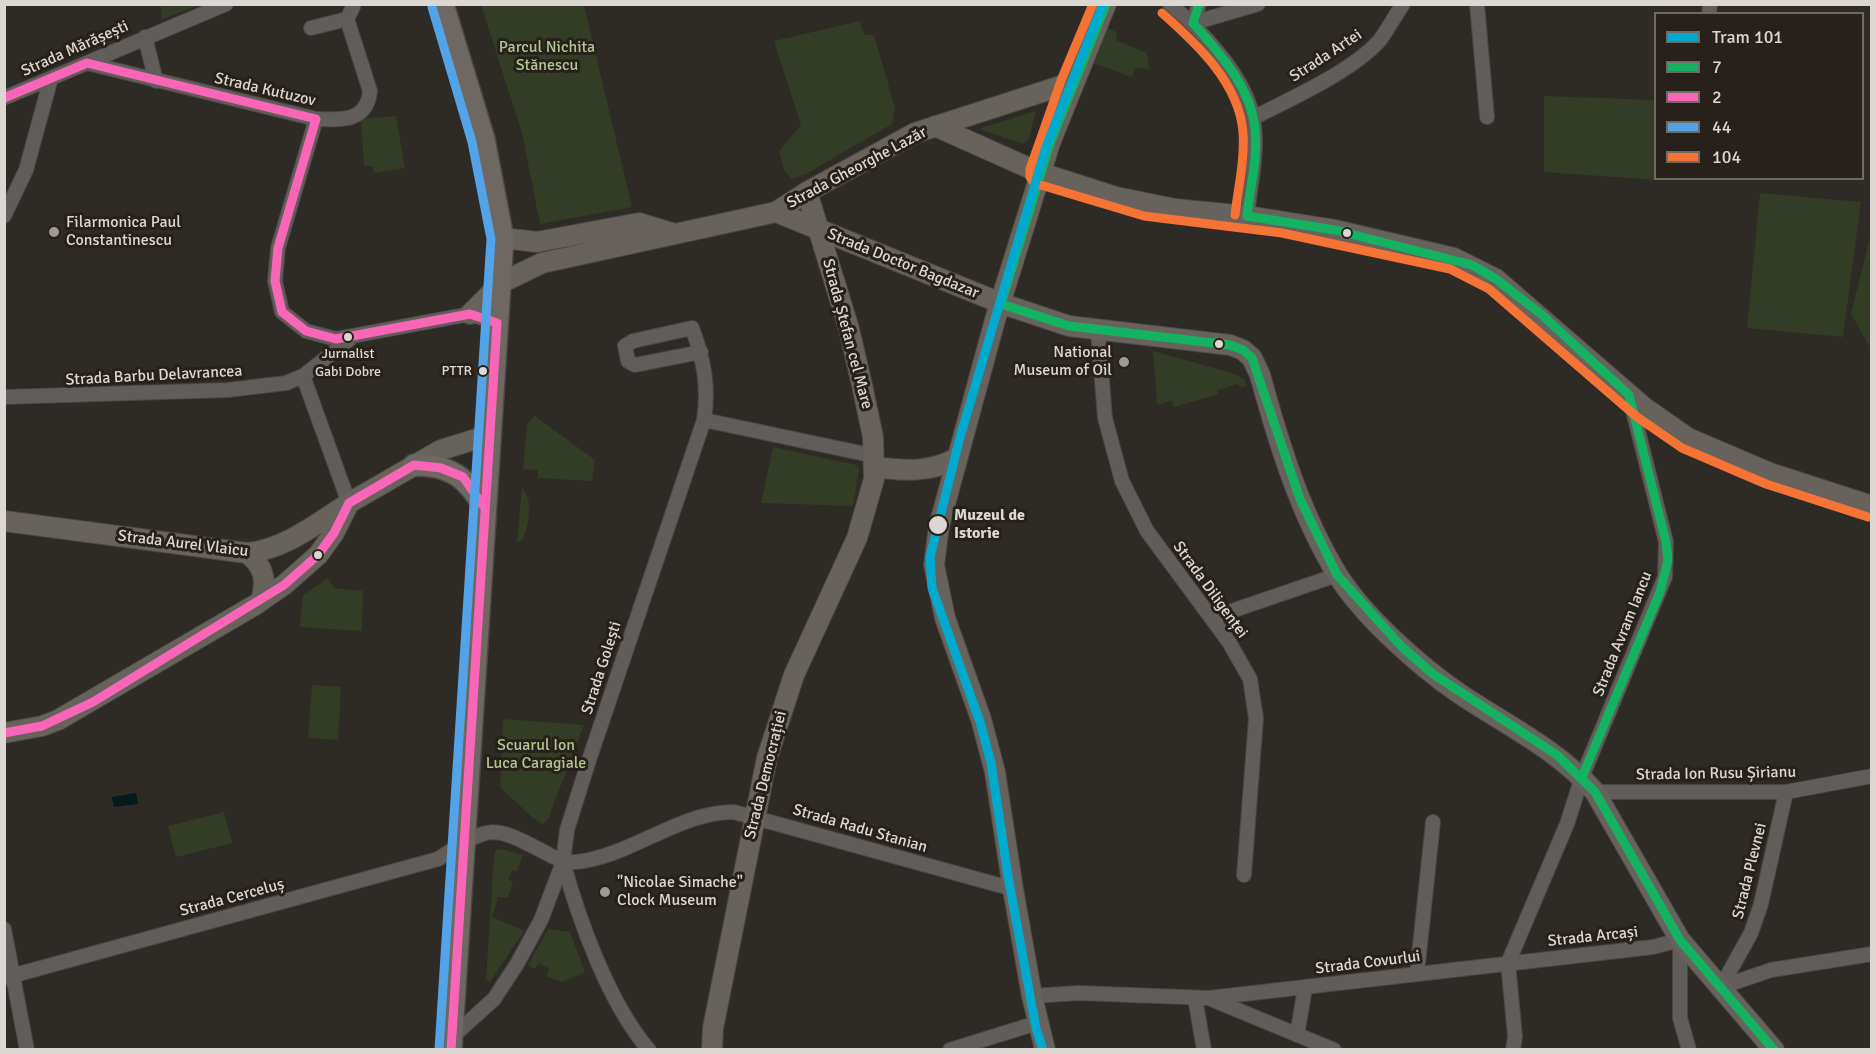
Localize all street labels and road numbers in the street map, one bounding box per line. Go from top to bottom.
street label: Strada Mărășești [18,17,132,81]
street label: Strada Artei [1286,26,1366,86]
street label: Strada Kutuzov [213,69,317,111]
street label: Strada Gheorghe Lazăr [784,123,930,213]
street label: Strada Doctor Bagdazar [824,225,982,303]
street label: Strada Ștefan cel Mare [818,257,876,411]
street label: Strada Barbu Delavrancea [65,362,243,390]
street label: Strada Aurel Vlaicu [117,526,249,562]
street label: Strada Diligenței [1168,538,1252,642]
street label: Strada Avram Iancu [1589,569,1657,699]
street label: Strada Golești [578,619,626,717]
street label: Strada Democrației [741,709,791,841]
street label: Strada Ion Rusu Șirianu [1636,763,1796,785]
street label: Strada Radu Stanian [790,801,930,857]
street label: Strada Plevnei [1729,821,1771,921]
street label: Strada Cerceluș [178,875,286,921]
street label: Strada Arcași [1547,923,1639,951]
street label: Strada Covurlui [1314,947,1422,979]

